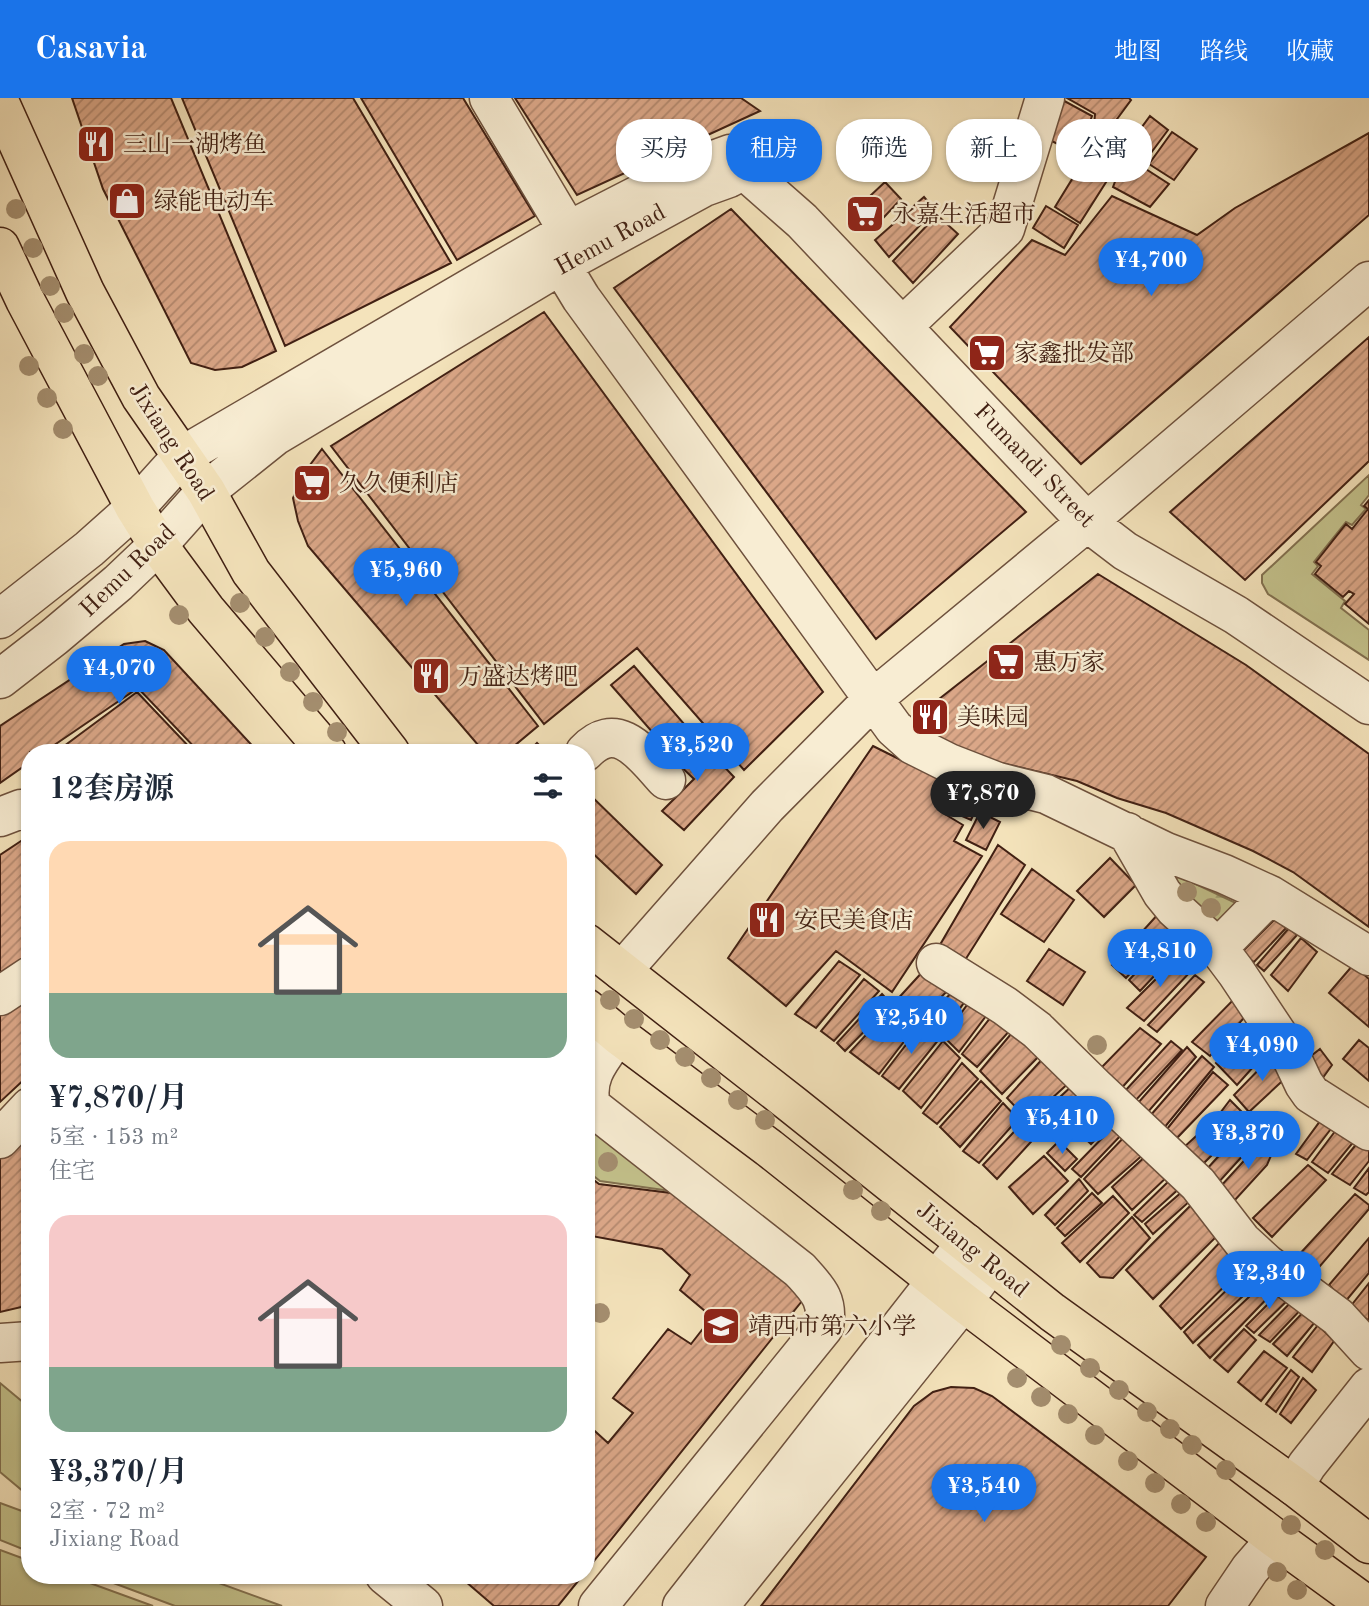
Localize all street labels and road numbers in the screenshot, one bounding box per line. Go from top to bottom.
street label: Hemu Road [552,201,670,281]
street label: Jixiang Road [123,378,218,506]
street label: Fumandi Street [969,400,1099,533]
street label: Hemu Road [76,520,181,622]
street label: Jixiang Road [911,1198,1032,1303]

